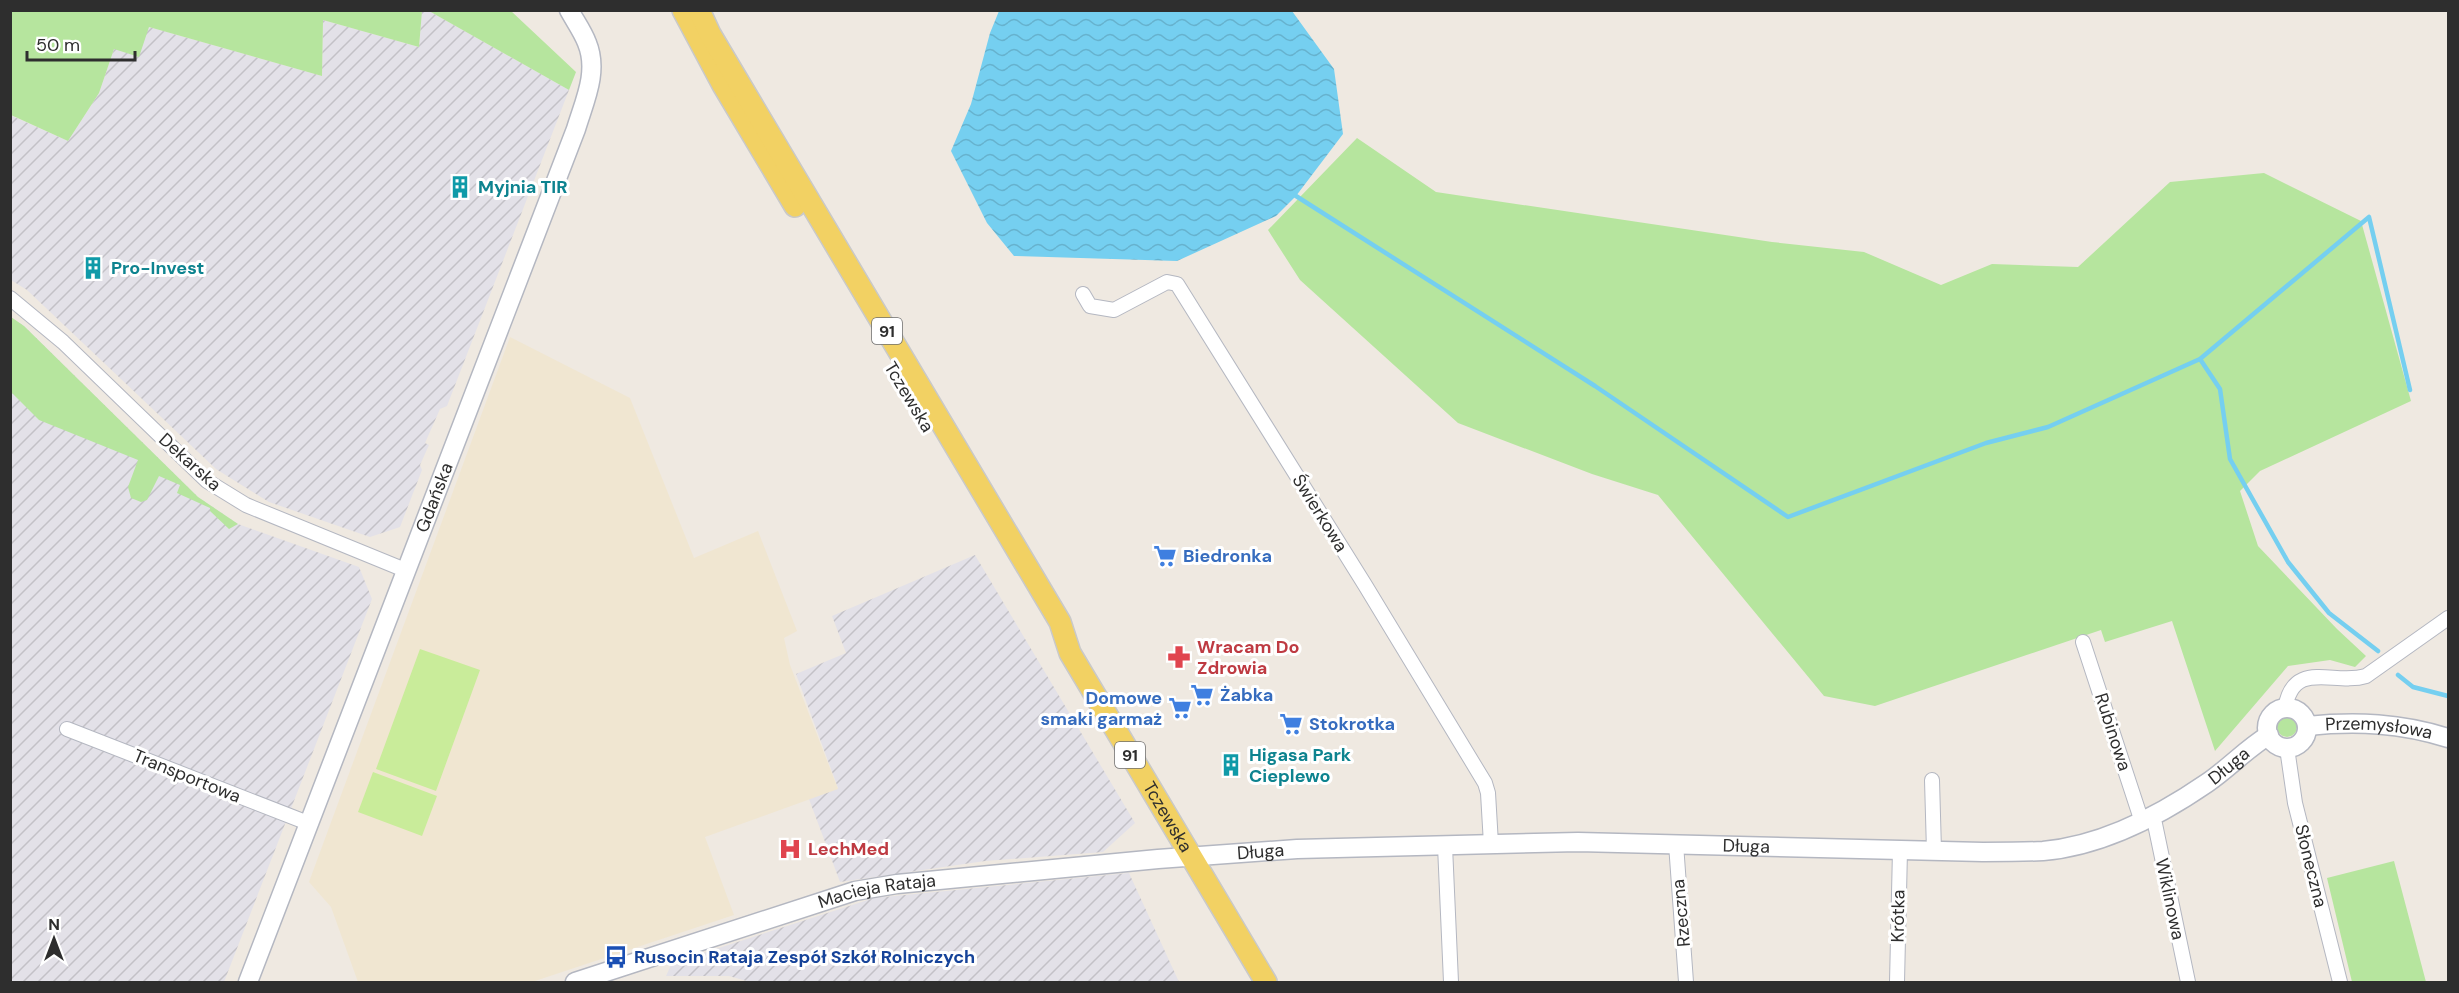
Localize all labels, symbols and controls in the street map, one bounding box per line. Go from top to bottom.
scale bar [27,24,135,62]
text: 50 m [36,33,80,57]
building icon: Myjnia TIR [447,174,473,200]
place label: Myjnia TIR [478,175,568,199]
building icon: Pro-Invest [80,255,106,281]
place label: Pro-Invest [111,256,204,280]
road number: 91 [872,318,902,344]
street label: Tczewska [879,357,939,437]
street label: Dekarska [154,428,226,496]
street label: Gdańska [410,459,459,536]
street label: Świerkowa [1287,470,1353,556]
supermarket icon: Biedronka [1152,543,1178,569]
place label: Biedronka [1183,544,1272,568]
place label: Wracam Do Zdrowia [1197,635,1299,680]
pharmacy icon: Wracam Do Zdrowia [1166,644,1192,670]
supermarket icon: Żabka [1189,682,1215,708]
place label: Żabka [1220,683,1273,707]
place label: Domowe smaki garmaż [1040,686,1162,731]
street label: Rubinowa [2089,690,2137,774]
supermarket icon: Domowe smaki garmaż [1167,695,1193,721]
supermarket icon: Stokrotka [1278,711,1304,737]
place label: Stokrotka [1309,712,1395,736]
street label: Przemysłowa [2324,712,2435,745]
road number: 91 [1115,742,1145,768]
street label: Długa [2203,742,2255,790]
place label: Higasa Park Cieplewo [1249,743,1352,788]
street label: Transportowa [130,744,244,808]
building icon: Higasa Park Cieplewo [1218,752,1244,778]
street label: Tczewska [1137,777,1198,857]
street label: Słoneczna [2289,822,2333,910]
street label: Długa [1722,834,1770,859]
hospital icon: LechMed [777,836,803,862]
place label: LechMed [808,837,889,861]
street label: Długa [1236,838,1285,865]
street label: Wiklinowa [2150,856,2190,942]
street label: Macieja Rataja [815,868,937,914]
street label: Rzeczna [1666,878,1696,948]
street label: Krótka [1886,889,1910,943]
north arrow [24,909,84,969]
text: N [48,914,60,935]
bus stop icon: Rusocin Rataja Zespół Szkół Rolniczych [603,944,629,970]
place label: Rusocin Rataja Zespół Szkół Rolniczych [634,945,975,969]

